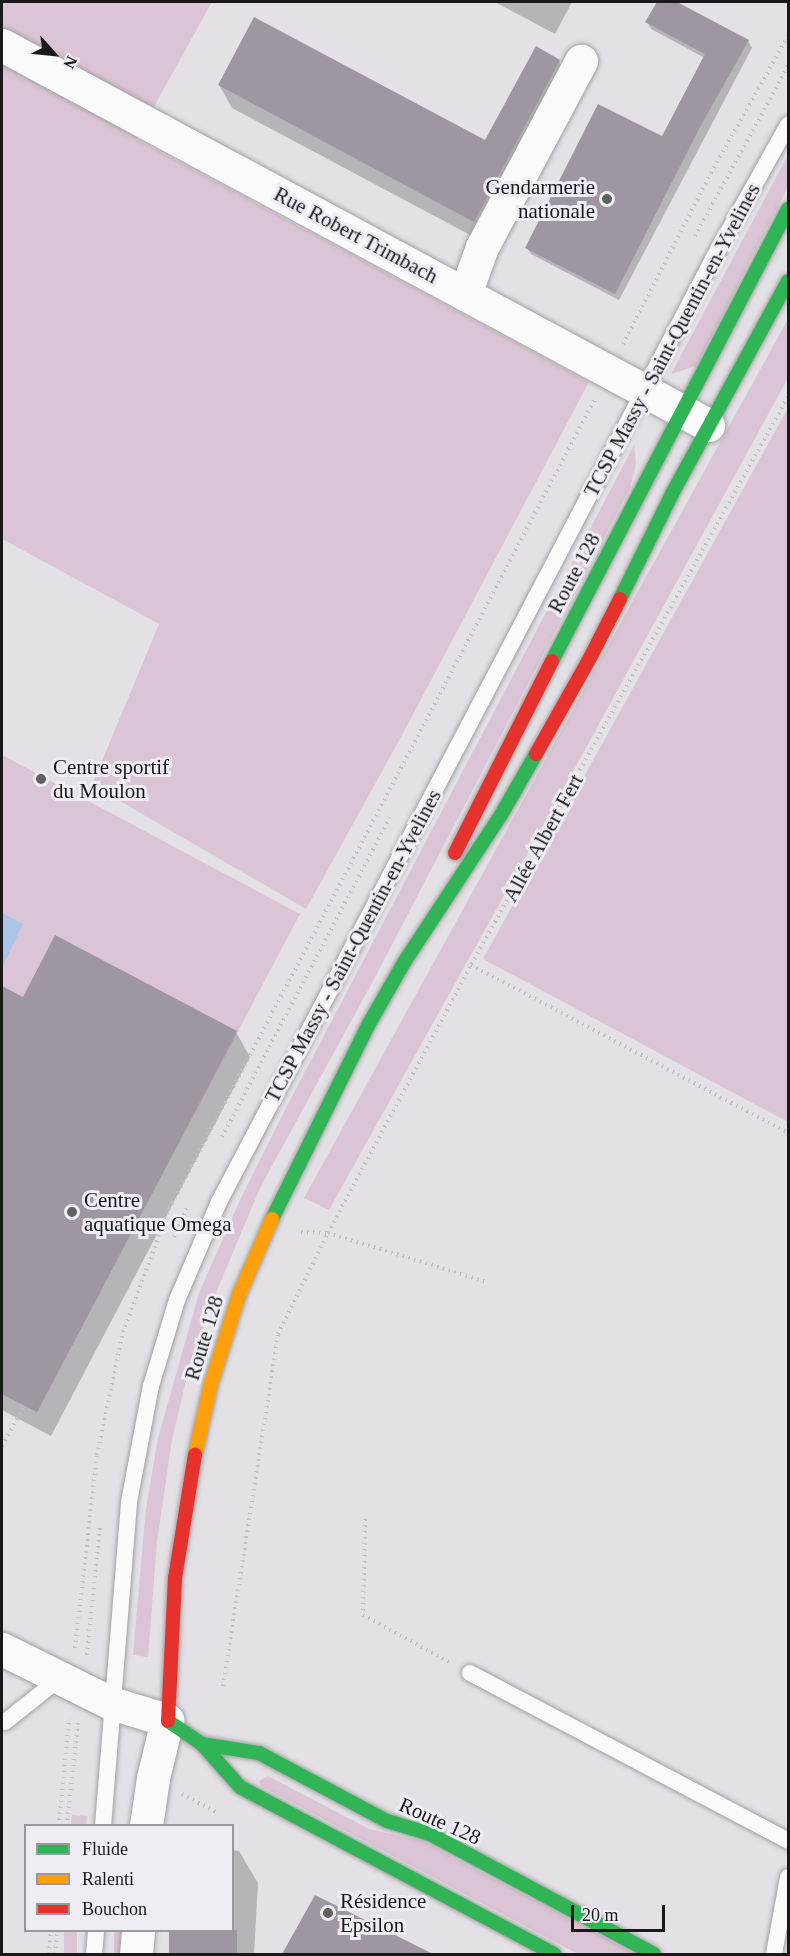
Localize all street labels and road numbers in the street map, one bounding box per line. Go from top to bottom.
street label: TCSP Massy - Saint-Quentin-en-Yvelines [578,179,766,501]
street label: Rue Robert Trimbach [270,181,442,289]
street label: Route 128 [542,529,606,617]
street label: Allée Albert Fert [497,769,589,907]
street label: TCSP Massy - Saint-Quentin-en-Yvelines [259,785,447,1107]
street label: Route 128 [179,1293,229,1383]
street label: Route 128 [395,1792,485,1850]

